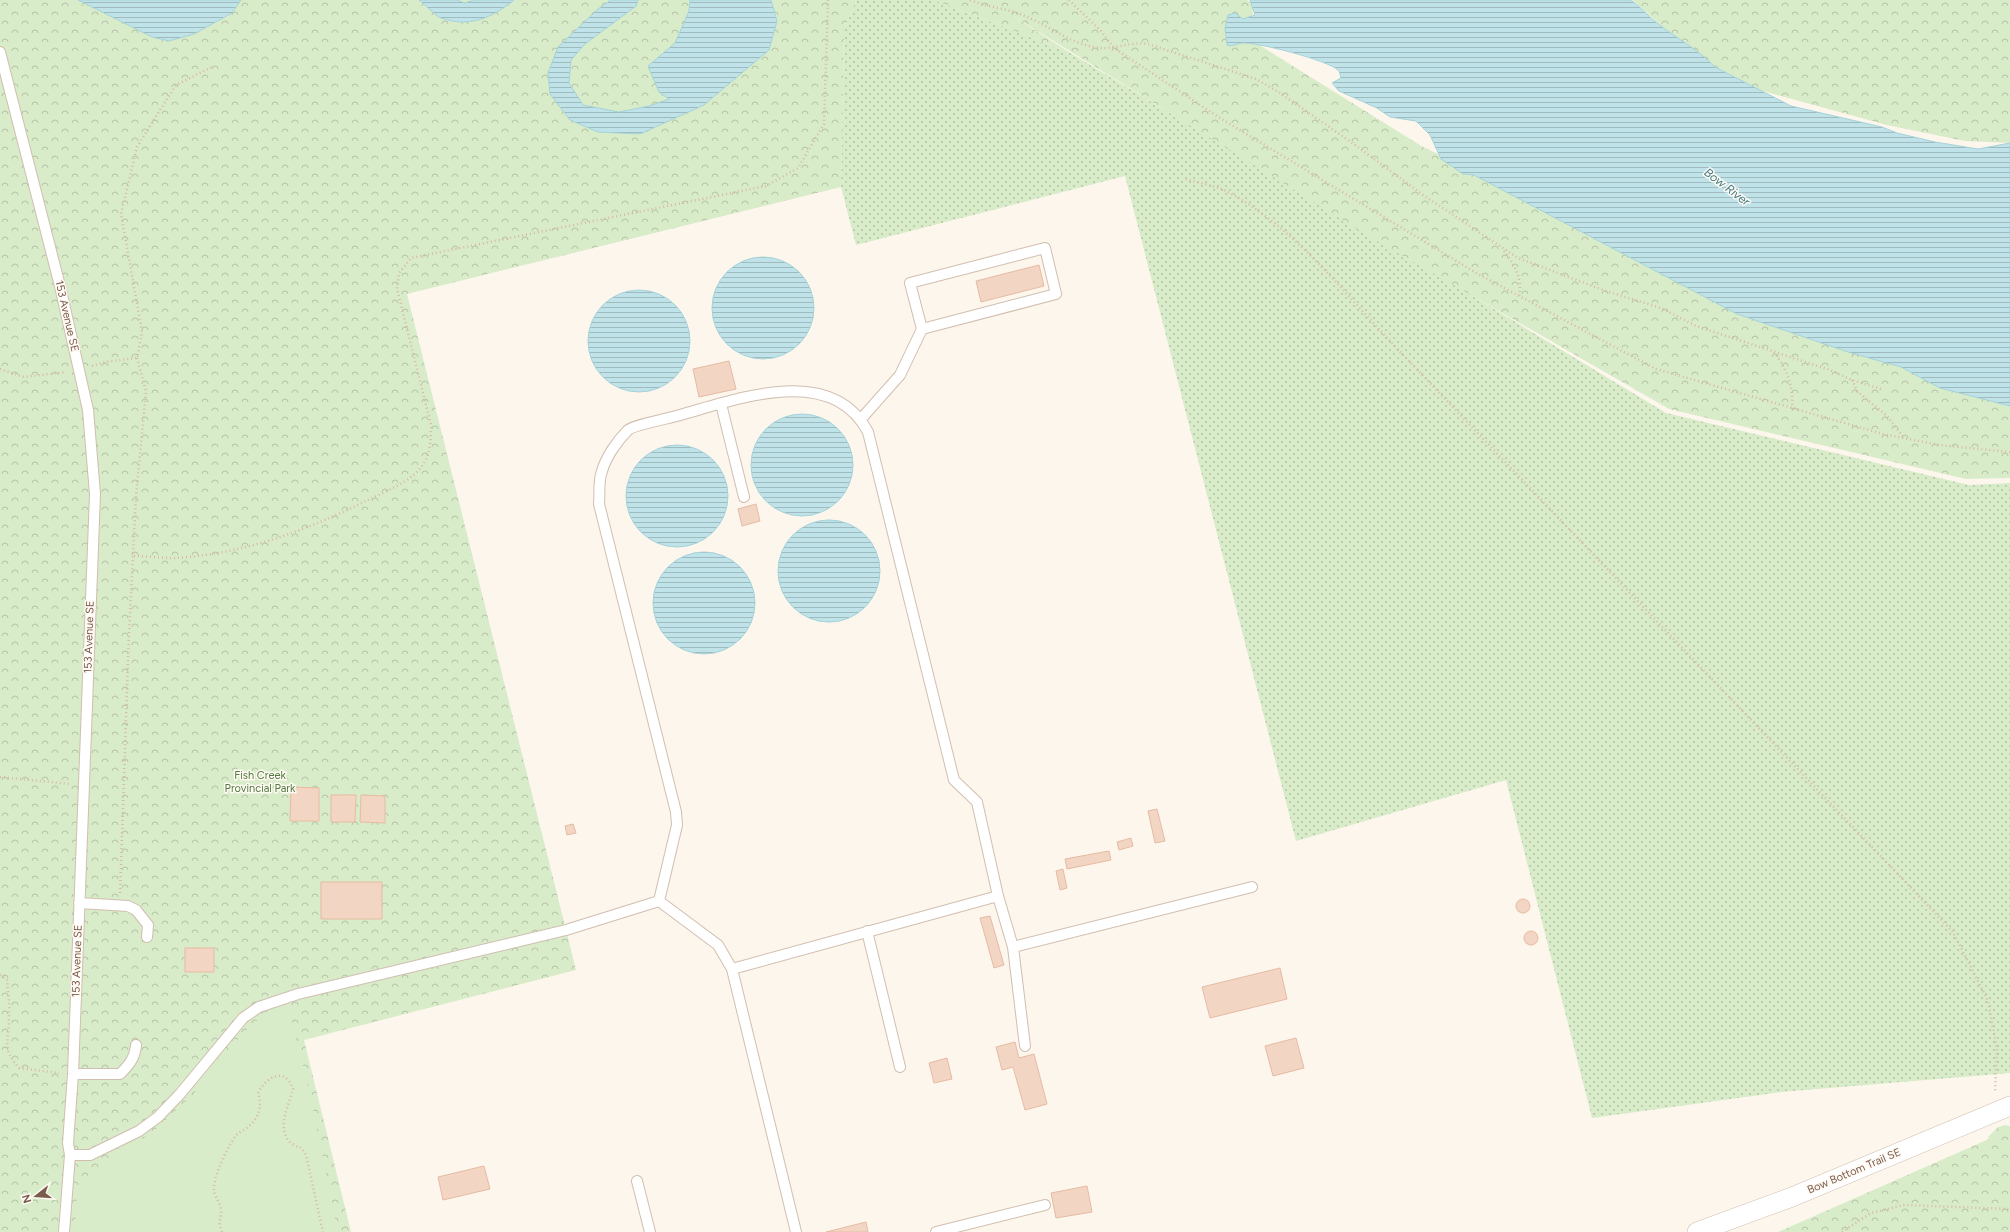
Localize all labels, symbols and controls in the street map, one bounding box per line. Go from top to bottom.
water label: Bow River [1701,165,1753,209]
street label: 153 Avenue SE [52,279,82,353]
street label: 153 Avenue SE [81,600,97,674]
park label: Fish Creek Provincial Park [225,769,296,795]
street label: 153 Avenue SE [69,924,85,998]
street label: Bow Bottom Trail SE [1805,1145,1903,1197]
north arrow [16,1176,56,1216]
text: N [19,1193,34,1205]

